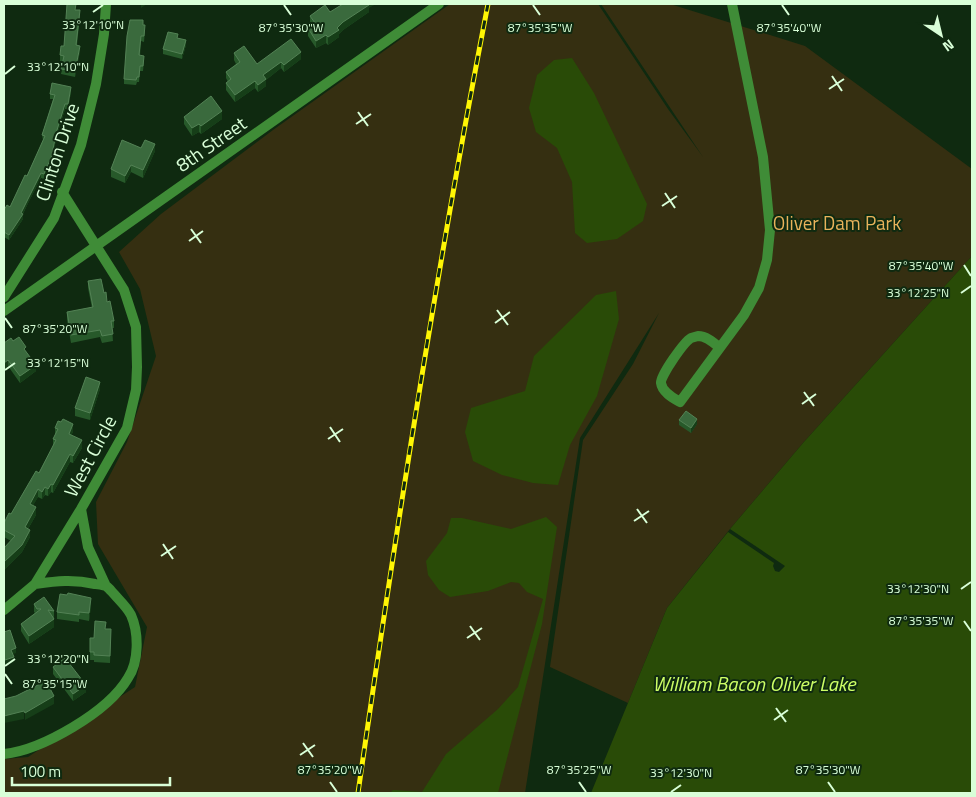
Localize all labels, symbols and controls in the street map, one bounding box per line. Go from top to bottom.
north arrow [916,10,966,60]
text: 33°12'10"N [62,15,124,34]
text: 87°35'30"W [259,18,324,37]
text: 87°35'35"W [508,18,573,37]
text: 87°35'40"W [757,18,822,37]
text: N [939,35,959,57]
text: 33°12'10"N [27,57,89,76]
street label: Clinton Drive [27,99,86,205]
street label: 8th Street [169,108,252,179]
park label: Oliver Dam Park [773,208,901,237]
text: 87°35'40"W [889,256,954,275]
text: 33°12'25"N [887,283,949,302]
text: 87°35'20"W [23,319,88,338]
text: 33°12'15"N [27,353,89,372]
street label: West Circle [56,410,123,502]
text: 33°12'30"N [887,579,949,598]
text: 87°35'35"W [889,611,954,630]
text: 33°12'20"N [27,649,89,668]
water label: William Bacon Oliver Lake [652,668,857,699]
text: 87°35'15"W [23,674,88,693]
scale bar [12,754,170,786]
text: 100 m [20,760,61,783]
text: 87°35'20"W [298,760,363,779]
text: 87°35'25"W [547,760,612,779]
text: 87°35'30"W [796,760,861,779]
text: 33°12'30"N [650,763,712,782]

